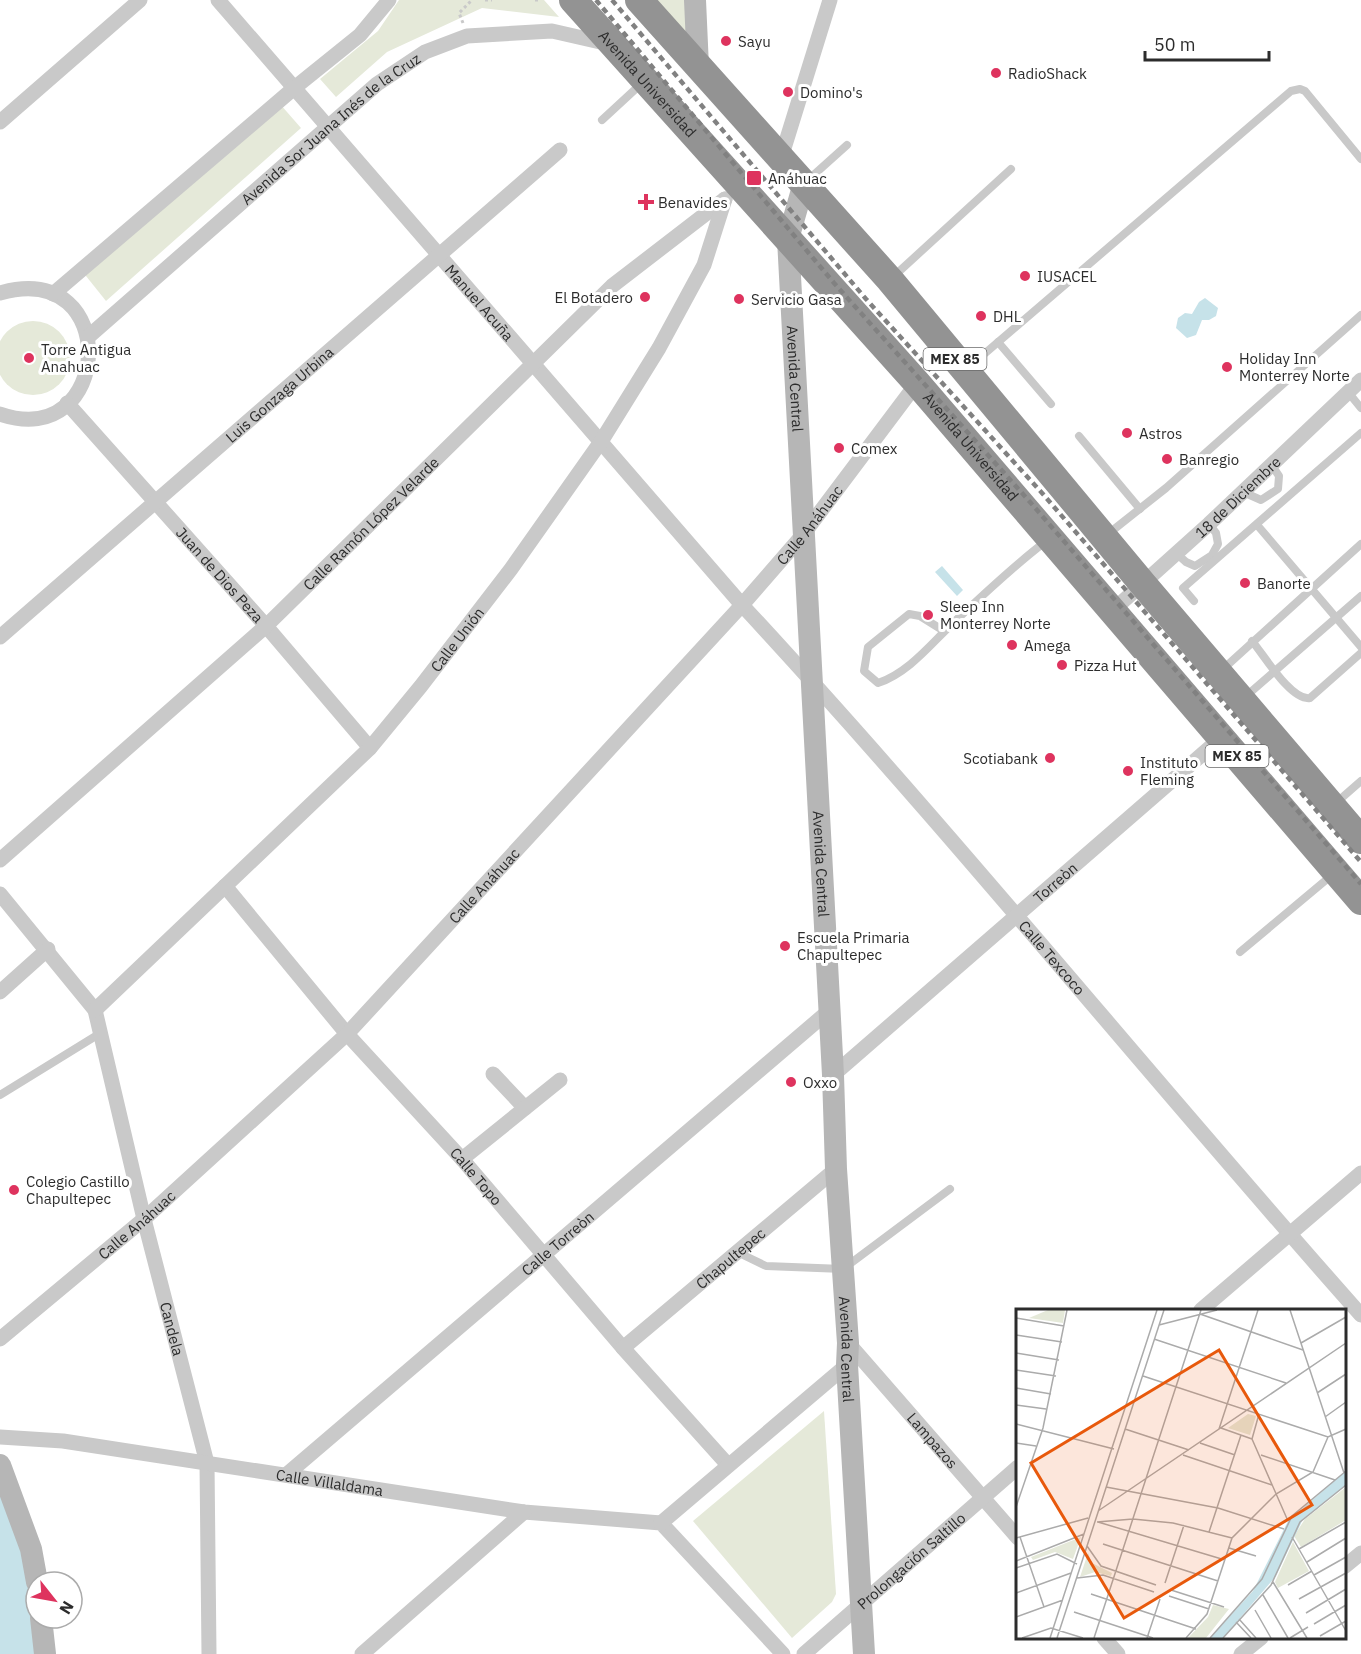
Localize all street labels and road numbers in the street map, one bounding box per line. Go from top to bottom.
street label: Avenida Universidad [595,26,701,141]
street label: Avenida Sor Juana Inés de la Cruz [237,48,424,208]
street label: Manuel Acuña [441,260,518,345]
street label: Avenida Central [783,325,808,432]
street label: Luis Gonzaga Urbina [221,342,337,446]
road number: MEX 85 [924,348,986,370]
street label: Avenida Universidad [919,388,1023,505]
street label: Calle Ramón López Velarde [299,452,443,594]
street label: 18 de Diciembre [1191,452,1284,542]
street label: Calle Anáhuac [772,481,847,568]
street label: Juan de Dios Peza [172,523,268,626]
street label: Calle Unión [426,603,488,675]
road number: MEX 85 [1206,745,1268,767]
street label: Avenida Central [809,810,834,917]
street label: Calle Anáhuac [444,843,524,927]
street label: Torreòn [1029,858,1081,906]
street label: Calle Texcoco [1015,916,1090,999]
street label: Calle Topo [446,1143,507,1209]
street label: Calle Anáhuac [94,1186,179,1263]
street label: Calle Torreòn [517,1207,598,1279]
street label: Chapultepec [691,1223,769,1293]
street label: Avenida Central [835,1295,859,1403]
street label: Candela [156,1300,188,1358]
street label: Lampazos [903,1408,962,1472]
street label: Calle Villaldama [275,1464,385,1500]
street label: Prolongación Saltillo [853,1508,969,1613]

